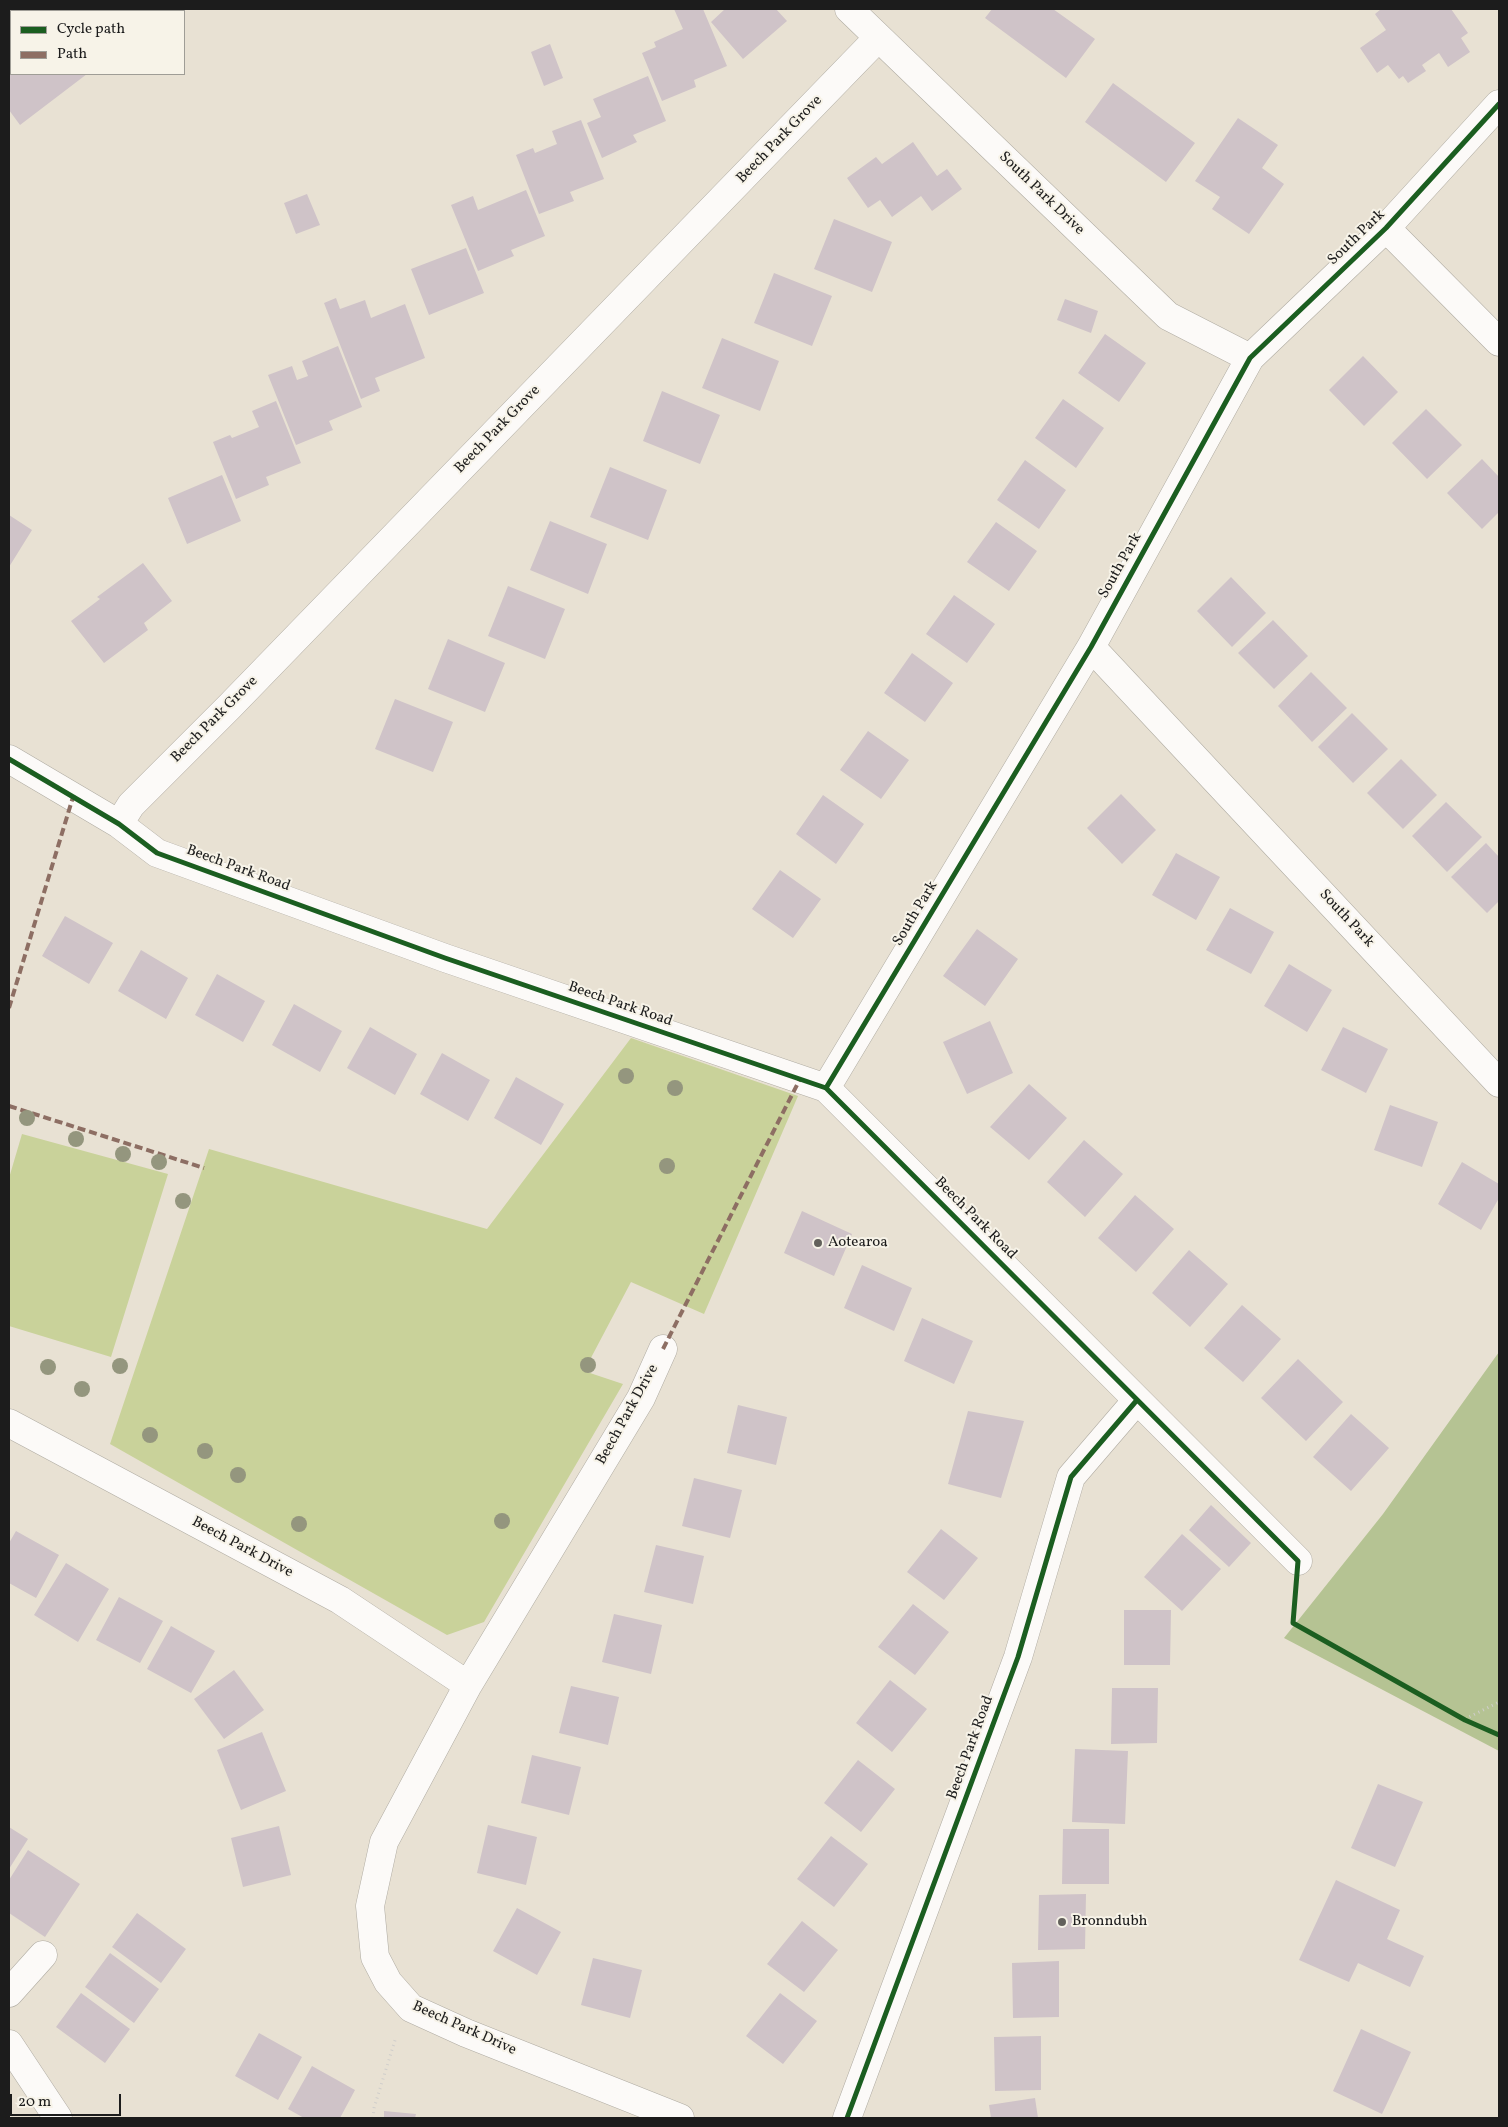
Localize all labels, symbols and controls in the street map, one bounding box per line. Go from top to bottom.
legend [10,10,185,75]
text: Cycle path [57,19,125,40]
text: Path [57,44,87,65]
street label: Beech Park Grove [733,92,827,188]
street label: South Park Drive [994,149,1088,239]
street label: South Park [1325,206,1389,270]
street label: Beech Park Grove [451,382,545,478]
street label: South Park [1096,530,1146,602]
street label: Beech Park Grove [168,673,262,767]
street label: Beech Park Road [184,842,292,896]
street label: South Park [890,878,942,950]
street label: South Park [1315,886,1377,952]
street label: Beech Park Road [565,979,675,1031]
street label: Beech Park Road [930,1174,1020,1264]
place label: Aotearoa [828,1234,888,1252]
marker: Aotearoa [812,1237,824,1249]
street label: Beech Park Drive [593,1362,663,1468]
street label: Beech Park Drive [188,1514,296,1582]
street label: Beech Park Road [944,1694,998,1802]
place label: Bronndubh [1072,1913,1147,1931]
marker: Bronndubh [1056,1916,1068,1928]
street label: Beech Park Drive [409,1998,519,2060]
scale bar [12,2084,124,2116]
text: 20 m [18,2092,51,2113]

